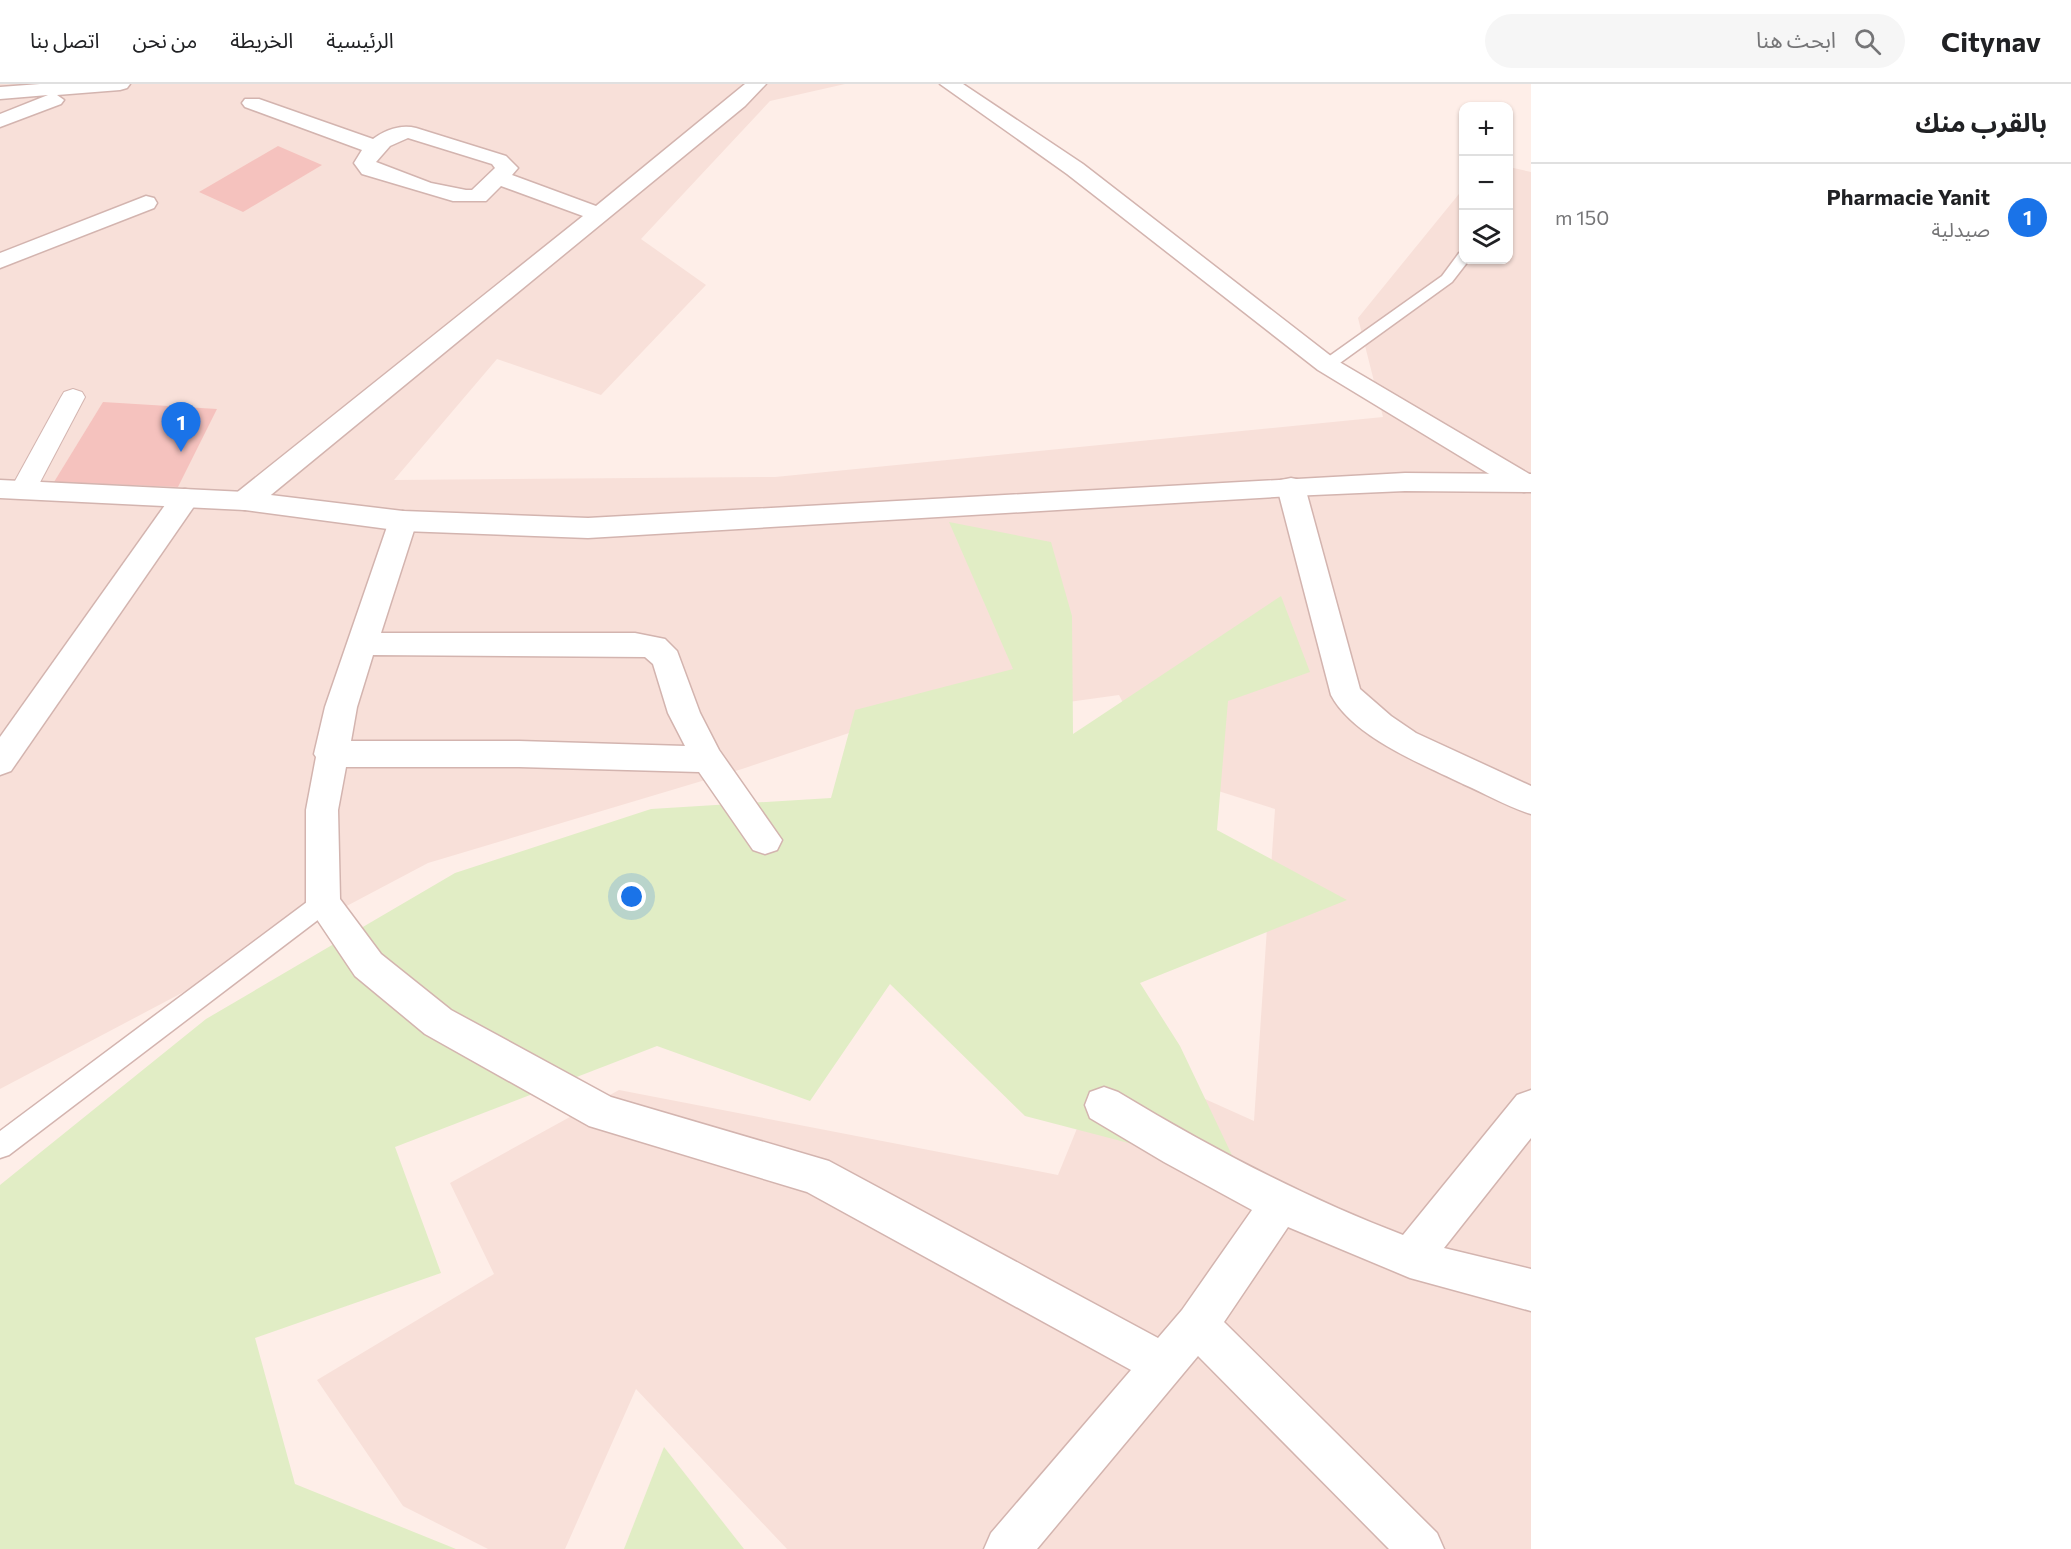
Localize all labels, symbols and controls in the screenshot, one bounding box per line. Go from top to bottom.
search box [1485,14,1905,68]
text: Citynav [1941,24,2041,58]
icon: search [1851,25,1884,58]
text: ابحث هنا [1756,26,1836,53]
text: اتصل بنا [30,27,100,52]
text: من نحن [133,27,197,52]
text: الخريطة [230,27,293,52]
text: الرئيسية [326,27,394,52]
map controls [1459,102,1513,264]
button: + [1459,102,1513,156]
text: بالقرب منك [1915,106,2047,137]
button: − [1459,156,1513,210]
text: Pharmacie Yanit [1826,183,1990,210]
text: 150 m [1555,205,1609,229]
text: 1 [2023,205,2032,229]
button: layers [1459,210,1513,264]
text: صيدلية [1931,217,1990,241]
pin: 1 [162,402,201,452]
your location [617,882,646,911]

